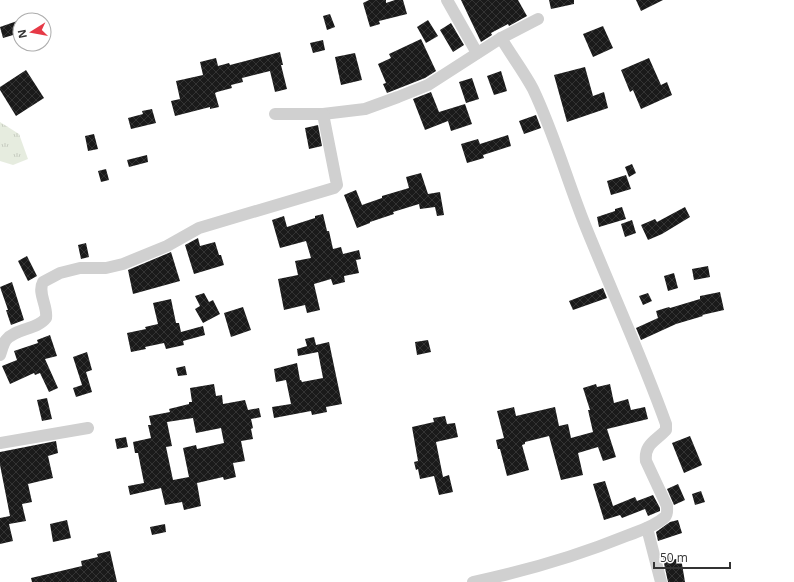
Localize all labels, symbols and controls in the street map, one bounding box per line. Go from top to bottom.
north arrow [12,12,52,52]
text: N [13,28,30,40]
scale bar [654,544,730,570]
text: 50 m [660,549,688,566]

